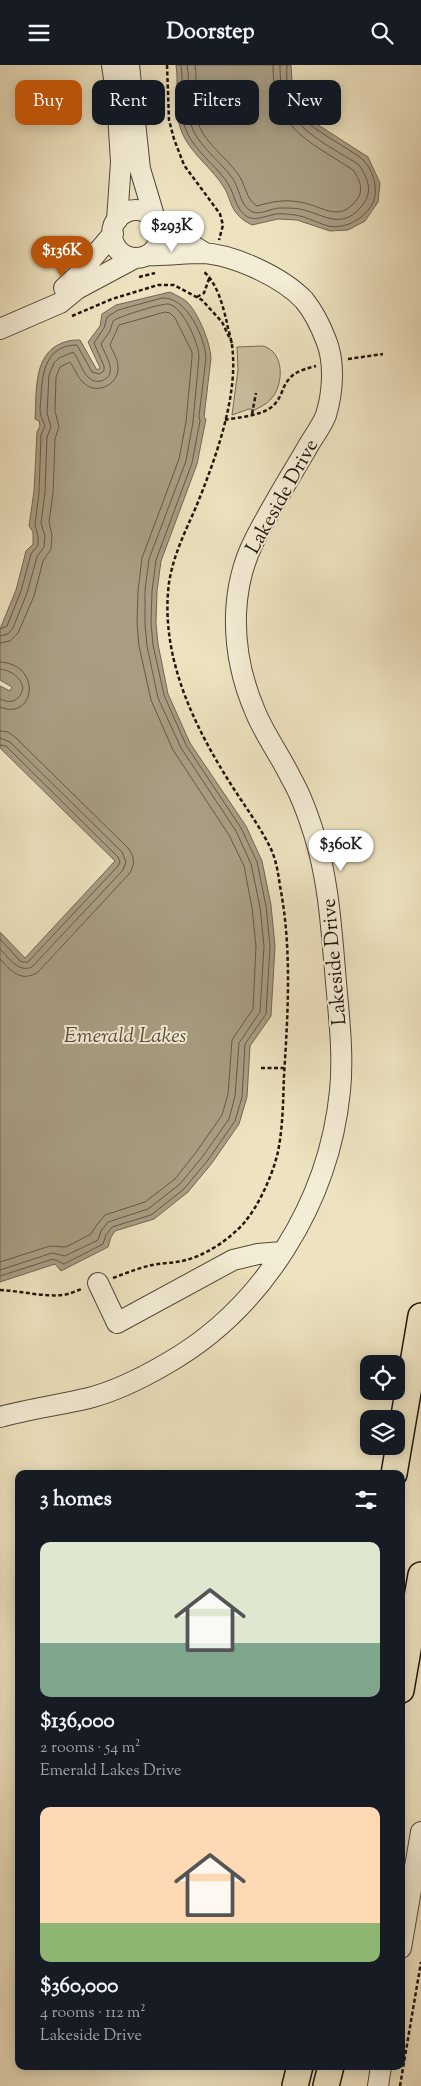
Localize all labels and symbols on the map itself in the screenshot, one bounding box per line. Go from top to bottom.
pin: $293K [137,211,207,253]
pin: $136K [27,235,97,278]
street label: Lakeside Drive [240,434,327,560]
pin: $360K [306,829,376,872]
street label: Lakeside Drive [315,897,355,1026]
water label: Emerald Lakes [64,1022,186,1052]

